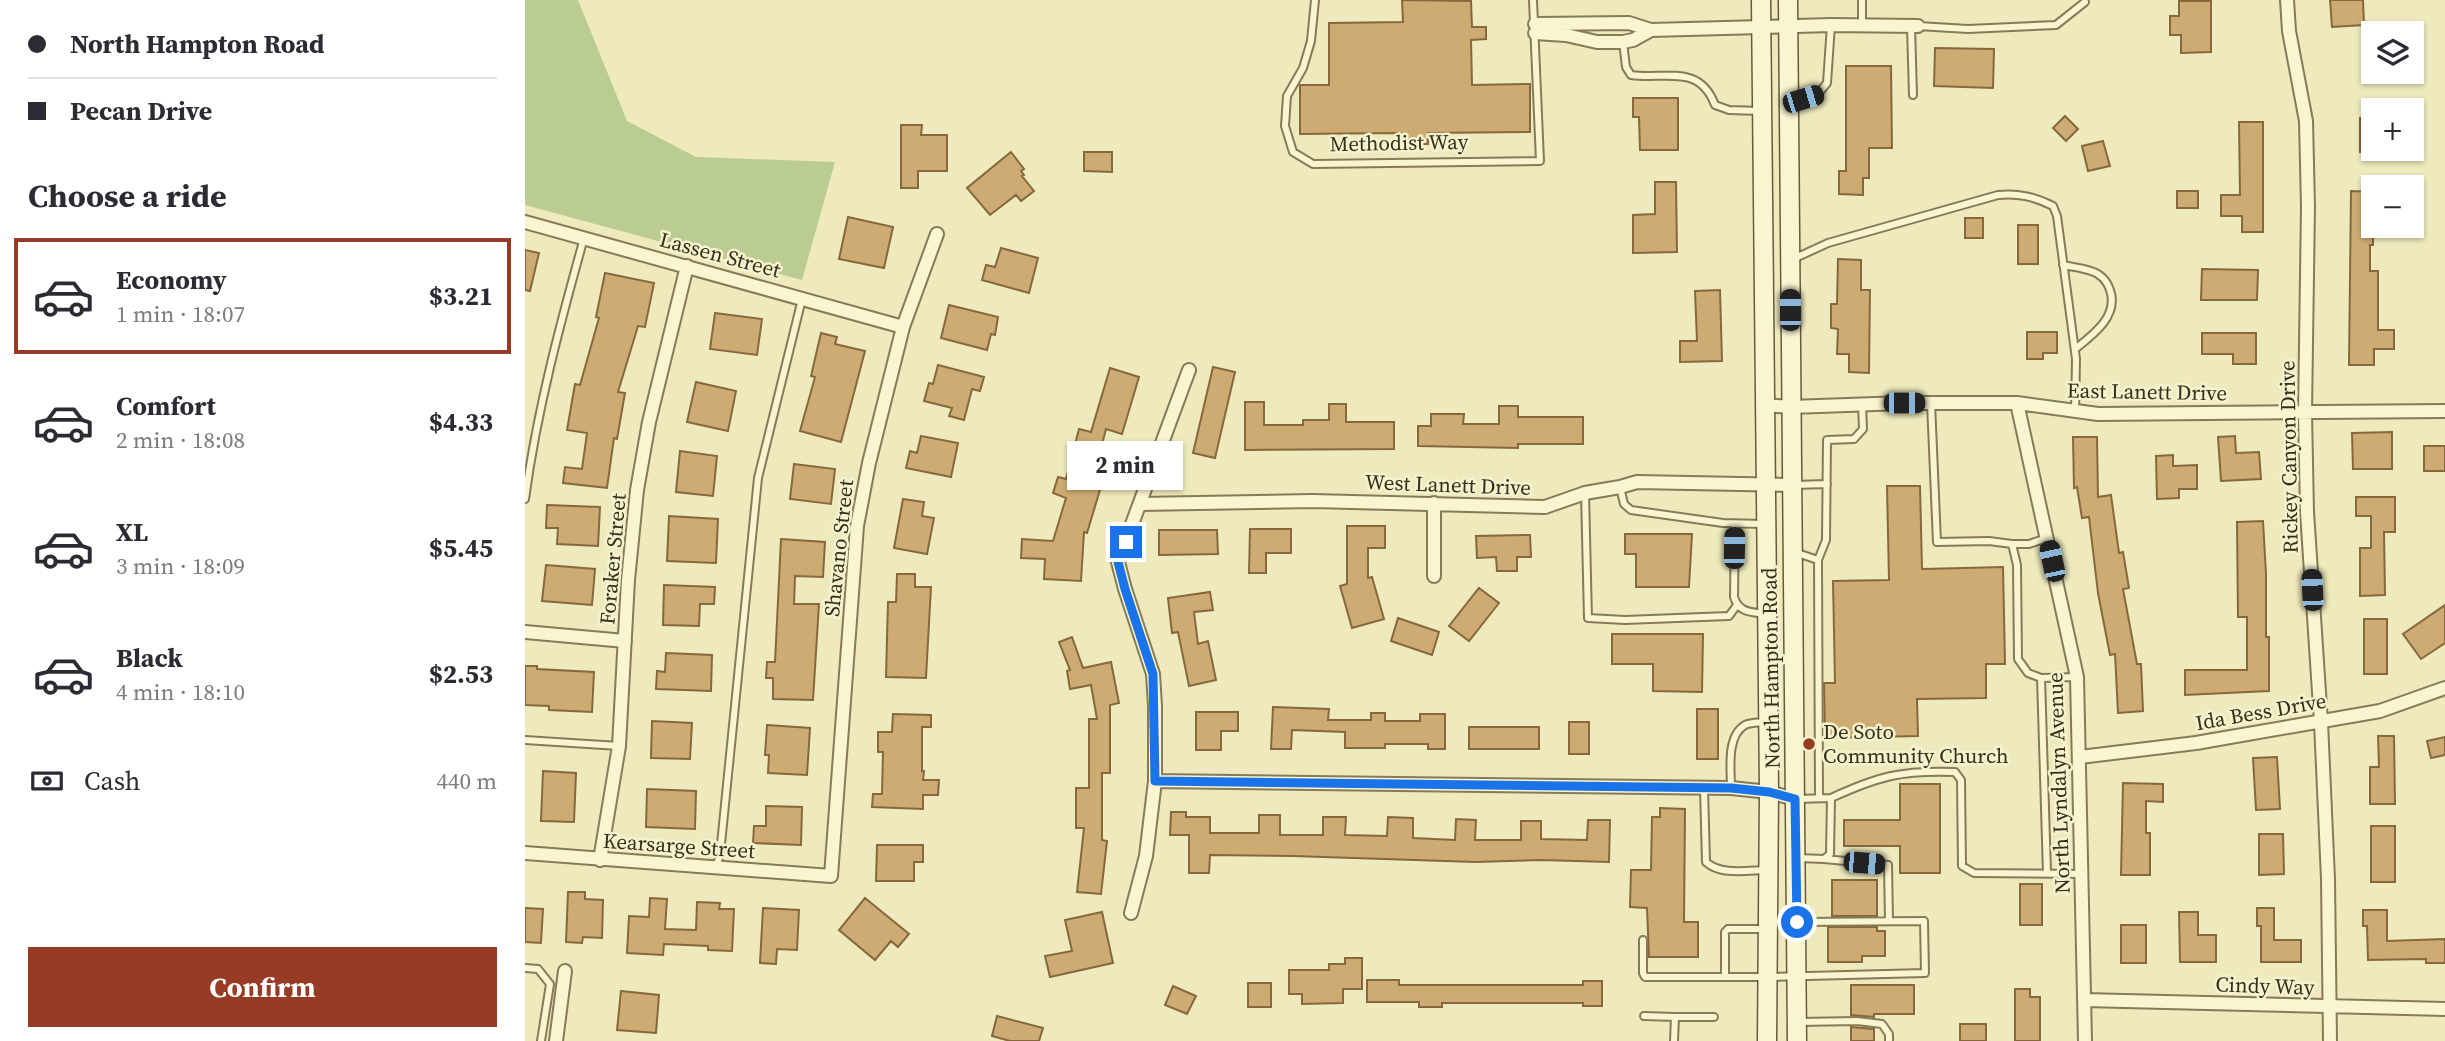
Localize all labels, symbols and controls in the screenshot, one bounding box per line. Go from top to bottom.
map controls [2361,21,2424,238]
button: layers [2361,21,2424,84]
text: North Hampton Road [70,26,324,62]
car [1780,83,1827,115]
text: Pecan Drive [70,93,212,129]
button: + [2361,98,2424,161]
street label: Methodist Way [1329,127,1469,158]
text: Choose a ride [28,174,227,218]
button: − [2361,175,2424,238]
street label: Lassen Street [656,224,784,285]
text: Economy [116,262,227,298]
icon: car [32,265,95,328]
text: $3.21 [429,278,493,314]
car [1780,289,1801,331]
text: 1 min · 18:07 [116,298,245,330]
street label: Rickey Canyon Drive [2272,360,2305,554]
street label: East Lanett Drive [2067,376,2227,407]
text: Comfort [116,388,216,424]
icon: car [32,391,95,454]
car [1884,393,1926,414]
text: $4.33 [429,404,493,440]
text: 2 min · 18:08 [116,424,245,456]
callout: 2 min [1068,440,1184,490]
text: 2 min [1095,449,1155,481]
street label: West Lanett Drive [1364,467,1532,502]
street label: Shavano Street [817,478,860,618]
street label: Foraker Street [592,492,633,626]
text: XL [116,514,148,550]
icon: car [32,517,95,580]
route end [1110,526,1142,558]
car [1724,527,1745,569]
text: $5.45 [429,530,493,566]
car [2038,538,2067,584]
text: 3 min · 18:09 [116,550,245,582]
street label: North Hampton Road [1754,567,1787,769]
car [2301,568,2324,612]
text: Black [116,640,183,676]
icon: car [32,643,95,706]
text: $2.53 [429,656,493,692]
street label: North Lyndalyn Avenue [2040,672,2077,894]
text: 4 min · 18:10 [116,676,245,708]
street label: Ida Bess Drive [2193,686,2329,737]
place label: De Soto Community Church [1823,717,2009,770]
marker: De Soto Community Church [1801,736,1817,752]
icon: cash [28,762,66,800]
text: Cash [84,763,140,799]
text: 440 m [436,765,497,797]
street label: Kearsarge Street [602,826,756,865]
car [1843,851,1886,875]
route start [1781,906,1813,938]
button: Confirm [28,947,497,1027]
street label: Cindy Way [2215,969,2315,1002]

